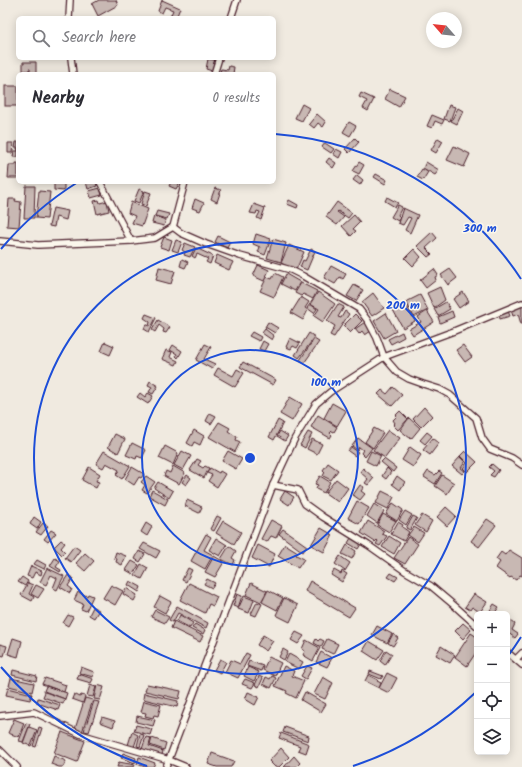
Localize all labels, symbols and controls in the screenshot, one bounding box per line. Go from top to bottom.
north arrow [426,12,462,48]
search box [16,16,276,60]
text: Search here [62,26,136,50]
icon: search [30,27,52,49]
text: Nearby [32,85,84,112]
text: 0 results [213,88,260,109]
text: 300 m [462,219,497,238]
text: 200 m [386,296,420,315]
text: 100 m [311,373,341,392]
centre of rings [243,451,257,465]
map controls [474,611,510,755]
button: + [474,611,510,647]
button: − [474,647,510,683]
button: locate [474,683,510,719]
button: layers [474,719,510,755]

